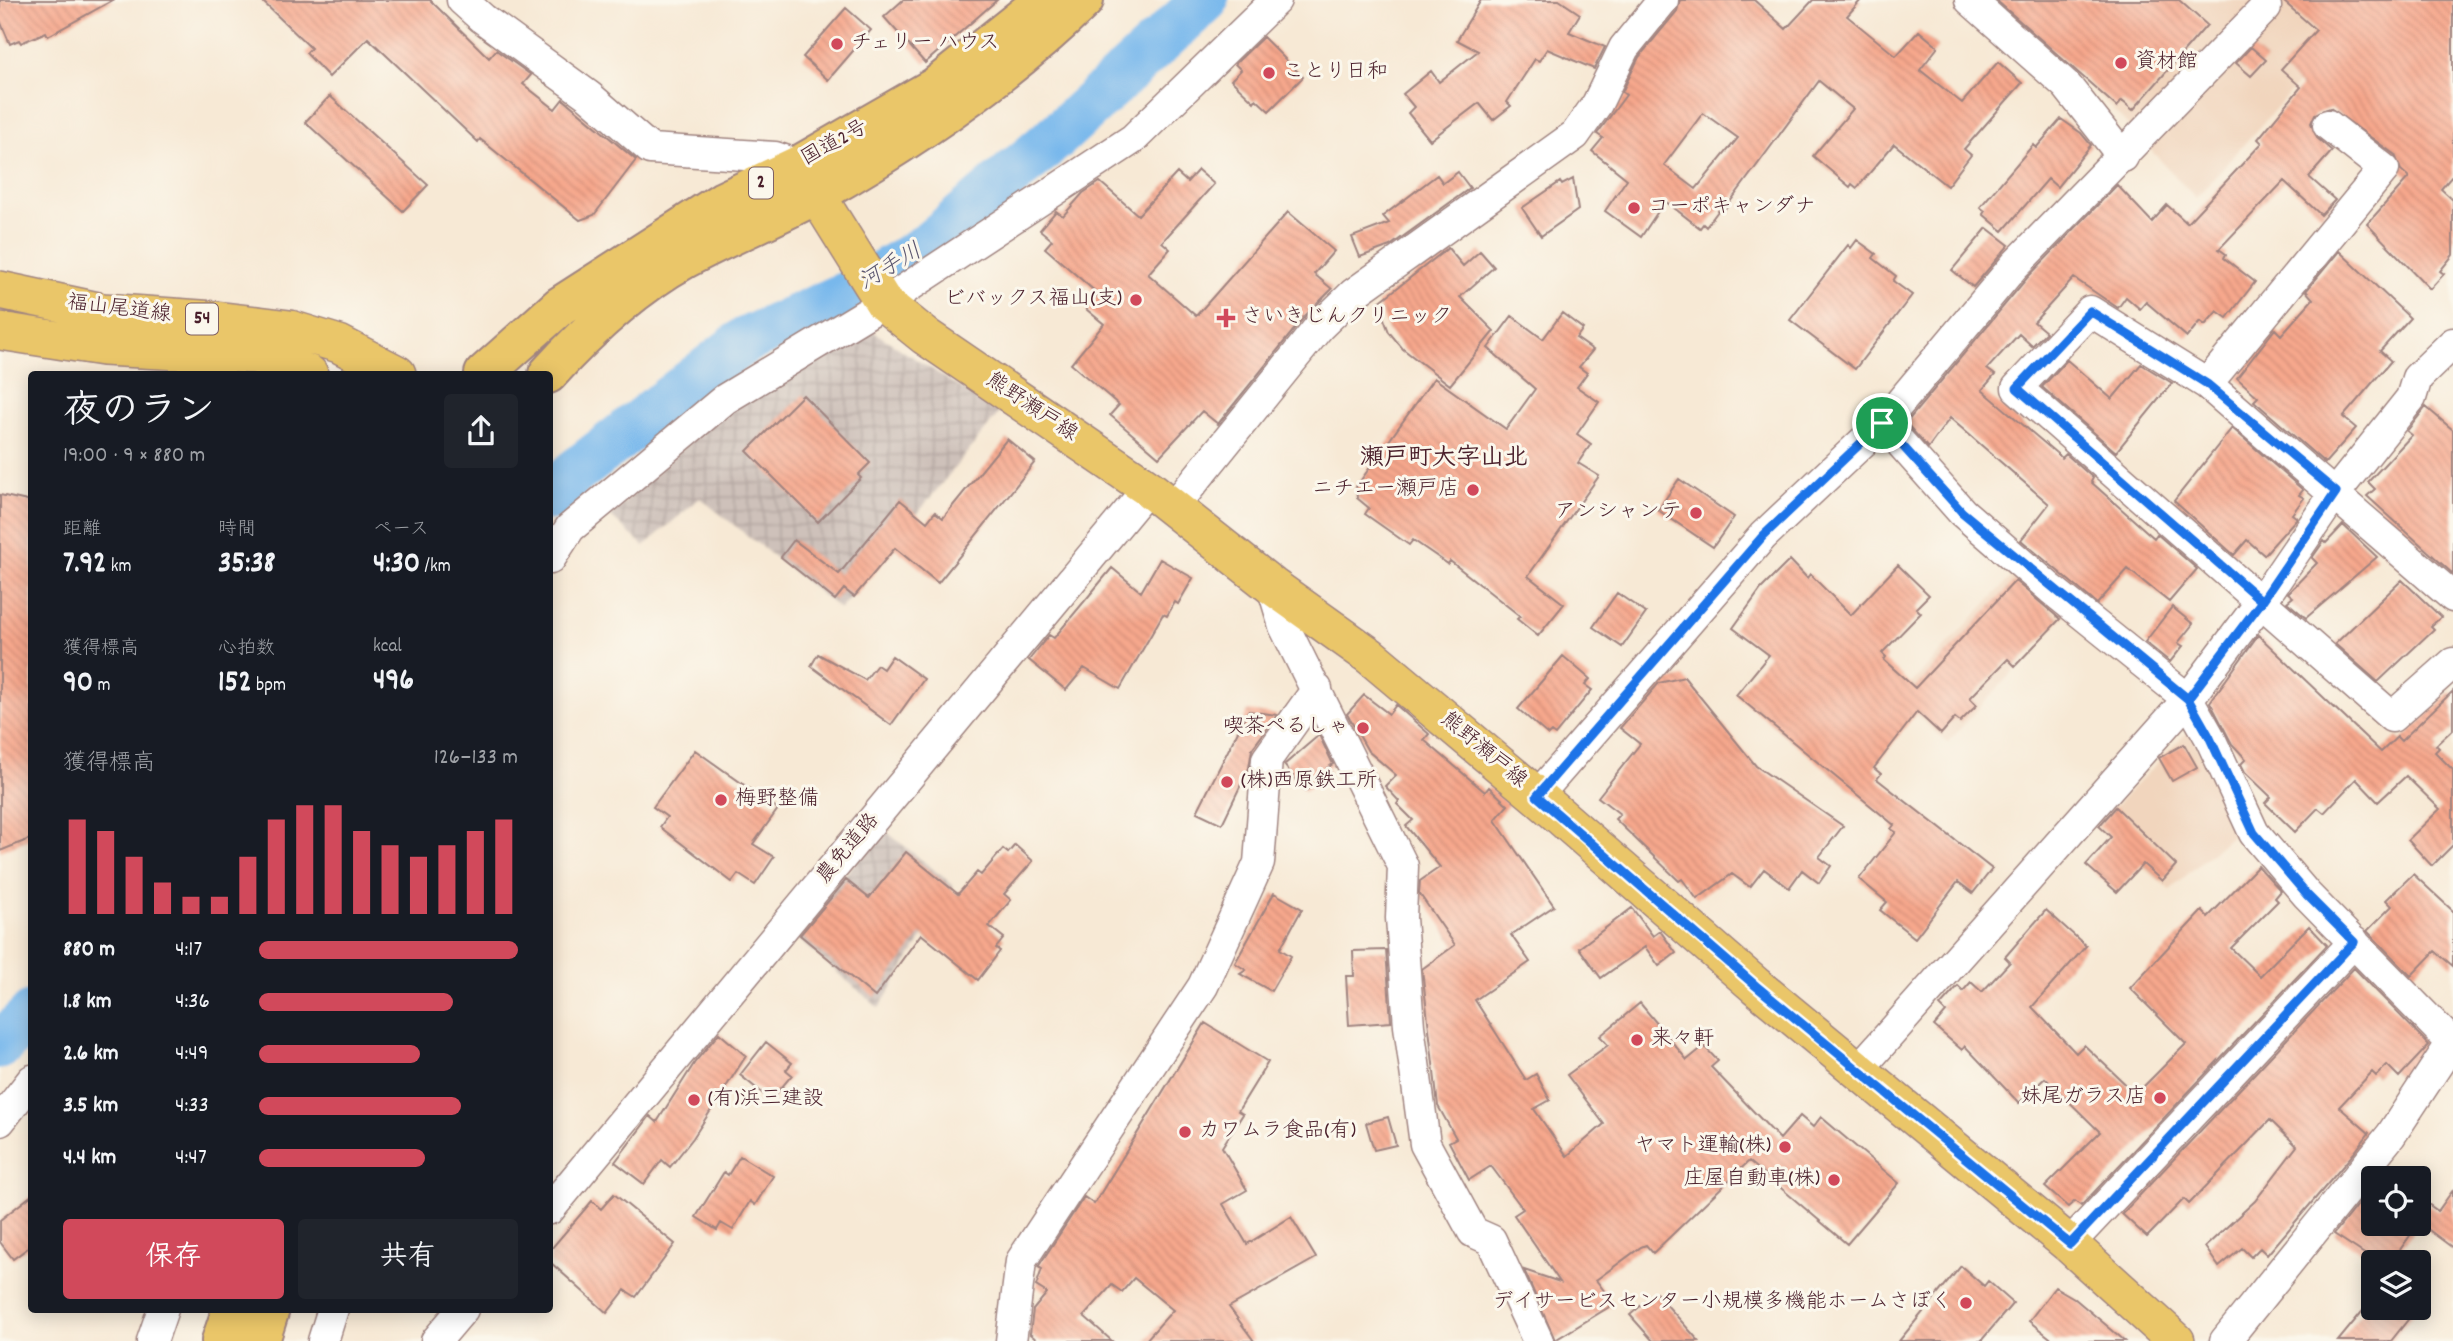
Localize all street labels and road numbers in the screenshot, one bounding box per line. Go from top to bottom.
street label: 国道2号 [796,113,874,175]
road number: 2 [749,168,773,198]
street label: 福山尾道線 [65,289,173,331]
road number: 54 [186,304,218,334]
street label: 熊野瀬戸線 [979,366,1083,450]
street label: 熊野瀬戸線 [1433,706,1533,796]
street label: 農免道路 [811,807,887,891]

